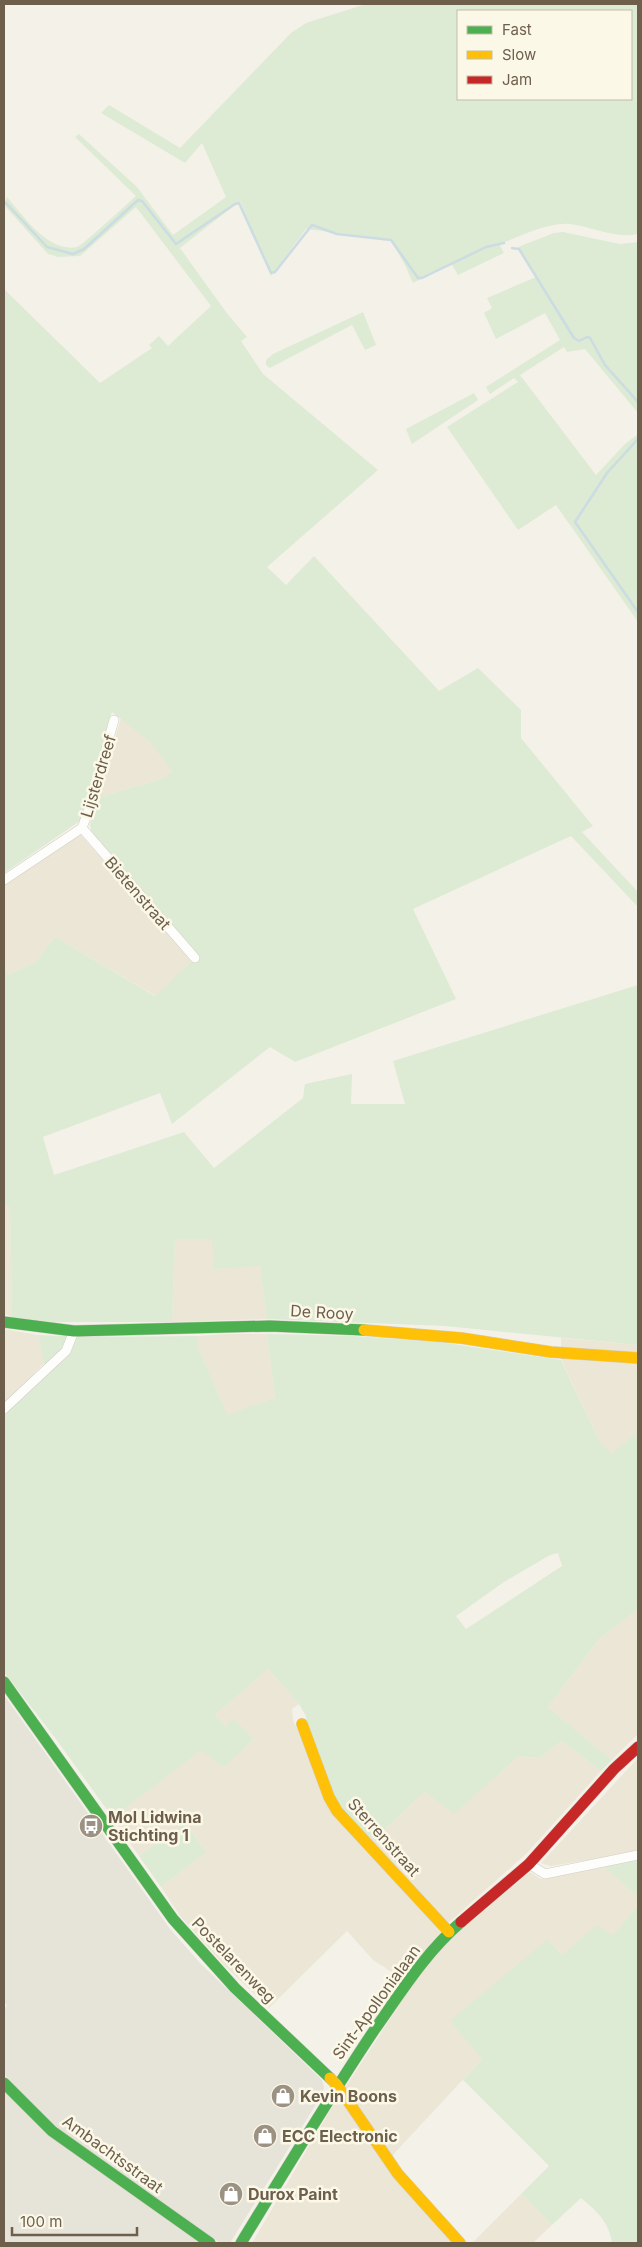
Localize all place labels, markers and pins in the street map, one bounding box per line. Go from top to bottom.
place label: Mol Lidwina Stichting 1 [108,1807,202,1845]
bus stop icon: Mol Lidwina Stichting 1 [78,1813,104,1839]
shop icon: Kevin Boons [270,2083,296,2109]
place label: Kevin Boons [300,2086,397,2106]
shop icon: ECC Electronic [252,2123,278,2149]
place label: ECC Electronic [282,2126,398,2146]
shop icon: Durox Paint [218,2181,244,2207]
place label: Durox Paint [248,2184,338,2204]

